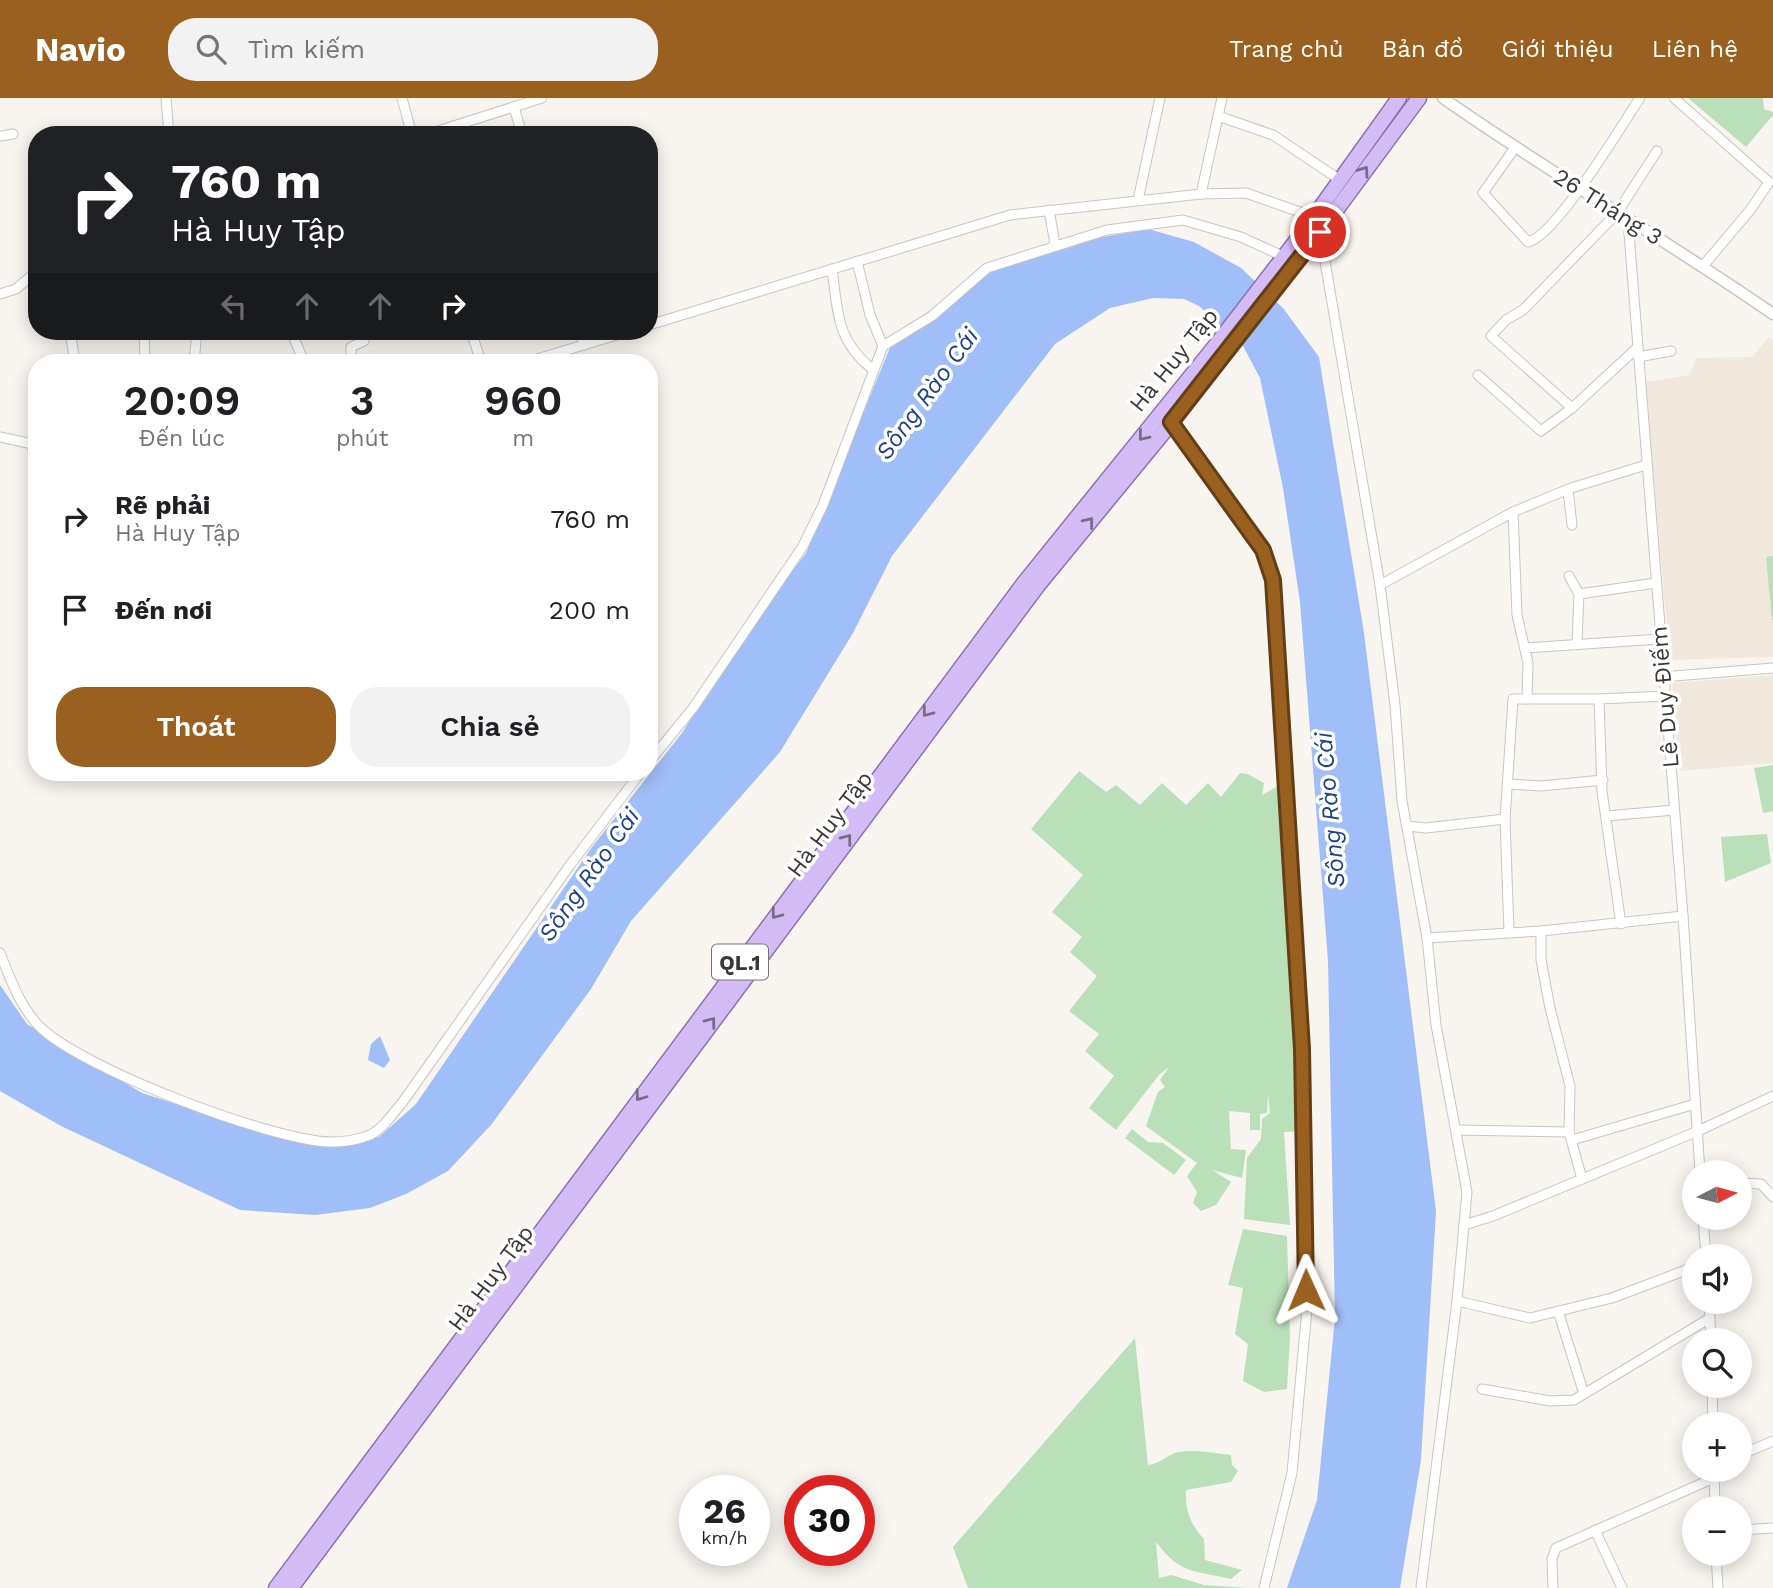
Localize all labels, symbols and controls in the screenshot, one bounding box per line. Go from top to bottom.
search box [168,18,658,81]
text: Navio [35,30,126,69]
icon: search [192,30,230,68]
text: Tìm kiếm [248,34,365,64]
text: Trang chủ [1229,35,1344,63]
text: Bản đồ [1382,35,1463,63]
text: Giới thiệu [1501,35,1614,63]
text: Liên hệ [1652,35,1738,63]
text: 760 m [171,152,321,210]
icon: right [56,154,147,245]
street label: 26 Tháng 3 [1549,163,1667,251]
one-way arrow [1356,166,1368,179]
pin [1290,202,1350,262]
text: Hà Huy Tập [171,211,346,249]
icon: arrive [1301,213,1339,251]
icon: left [215,287,253,325]
icon: ahead [288,287,326,325]
icon: ahead [361,287,399,325]
icon: right [434,287,472,325]
street label: Hà Huy Tập [1124,303,1224,417]
water label: Sông Rào Cái [870,322,985,465]
text: 20:09 [124,376,240,425]
text: 3 [350,376,375,425]
text: 960 [484,376,562,425]
text: Đến lúc [139,425,225,452]
text: phút [336,425,388,452]
text: m [512,425,534,452]
one-way arrow [1138,429,1151,441]
text: Rẽ phải [115,490,210,520]
icon: right [56,500,94,538]
text: 760 m [550,504,630,534]
one-way arrow [1081,518,1093,531]
text: Hà Huy Tập [115,520,241,547]
icon: arrive [56,591,94,629]
text: Đến nơi [115,595,212,625]
text: 200 m [549,595,630,625]
street label: Lê Duy Điếm [1645,625,1685,769]
button: Thoát [56,687,336,767]
button: Chia sẻ [350,687,630,767]
one-way arrow [923,704,936,717]
water label: Sông Rào Cái [1309,730,1351,889]
street label: Hà Huy Tập [781,766,879,882]
water label: Sông Rào Cái [533,802,646,947]
one-way arrow [839,835,852,847]
one-way arrow [772,906,784,918]
road number: QL.1 [712,944,768,980]
one-way arrow [703,1017,716,1030]
one-way arrow [636,1088,648,1101]
north arrow [1682,1160,1752,1230]
map controls [1682,1160,1752,1566]
street label: Hà Huy Tập [442,1220,540,1336]
button: sound [1682,1244,1752,1314]
position arrow [1269,1253,1343,1327]
button: search [1682,1328,1752,1398]
button: + [1682,1412,1752,1482]
speed limit sign: 30 [784,1475,875,1566]
text: 26 [703,1490,746,1532]
button: − [1682,1496,1752,1566]
text: km/h [701,1527,748,1548]

